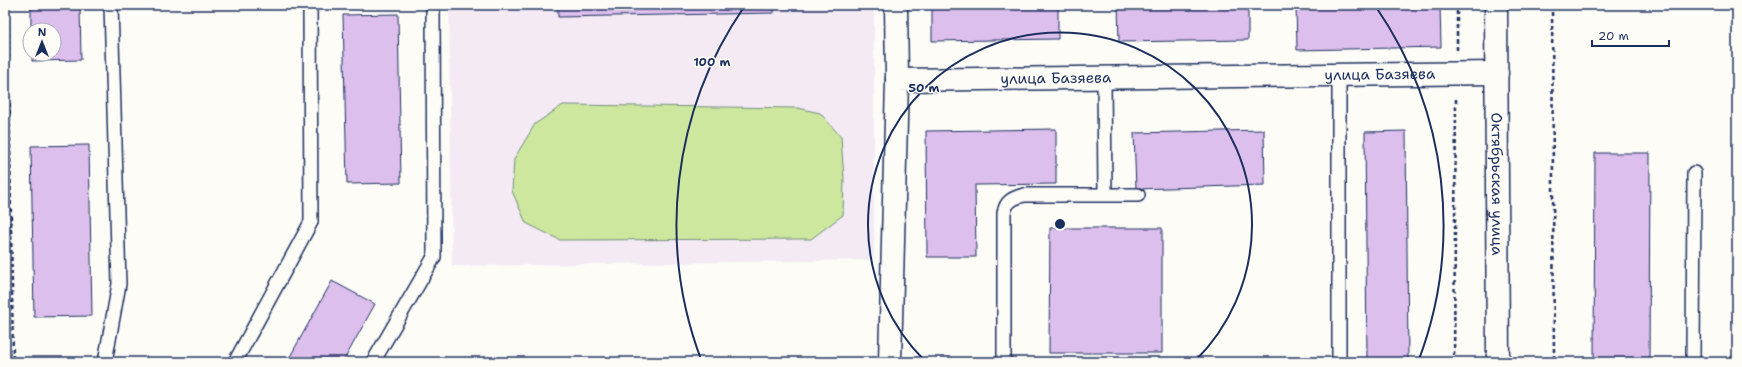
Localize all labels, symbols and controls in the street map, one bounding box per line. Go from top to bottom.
north arrow [22,22,62,62]
scale bar [1592,22,1669,48]
text: N [38,25,47,40]
text: 20 m [1598,28,1629,44]
text: 100 m [694,54,731,70]
street label: улица Базяева [1324,64,1436,85]
street label: улица Базяева [1000,67,1112,89]
text: 50 m [909,80,940,96]
street label: Октябрьская улица [1487,112,1507,256]
centre of rings [1053,217,1067,231]

